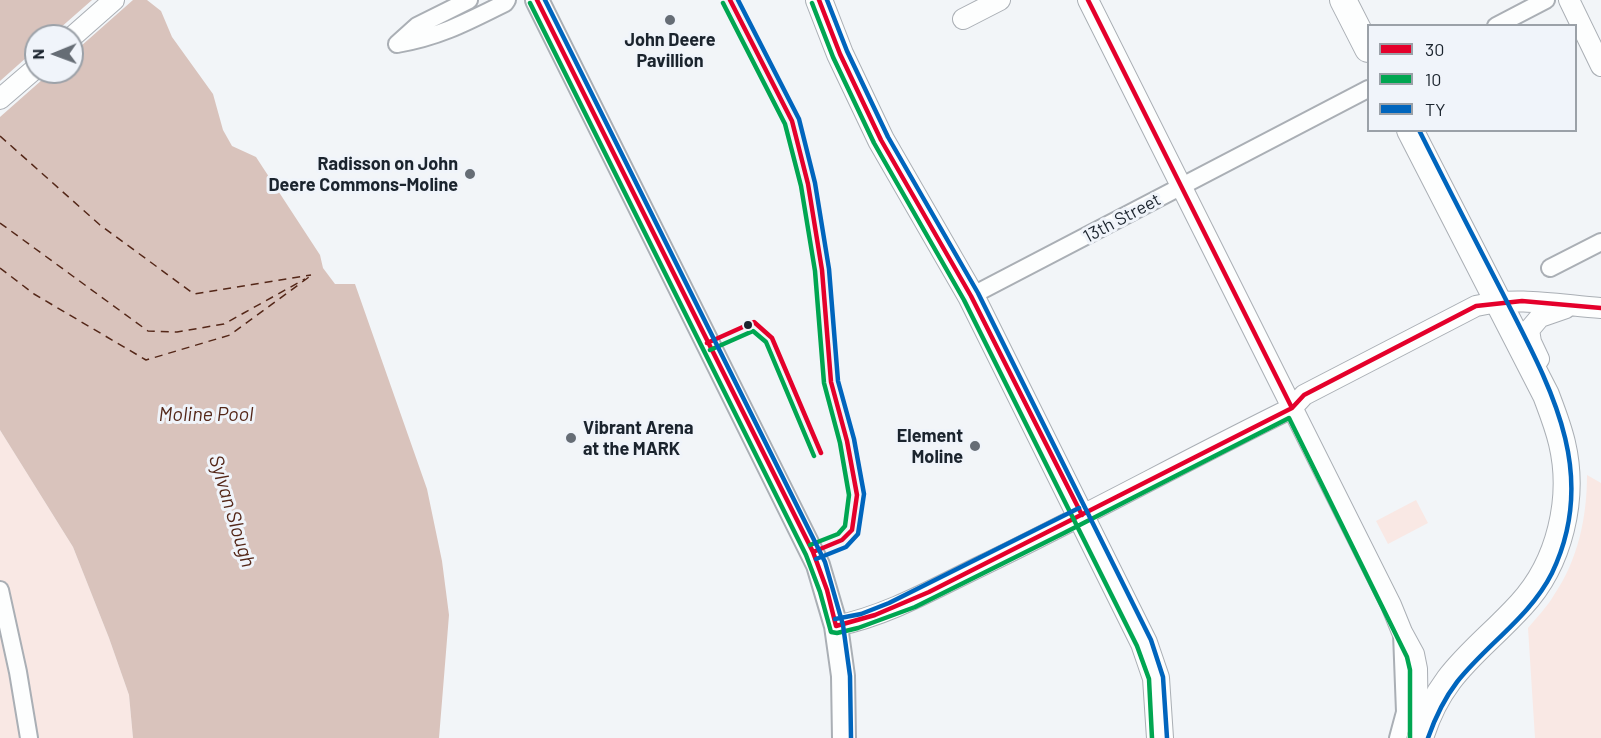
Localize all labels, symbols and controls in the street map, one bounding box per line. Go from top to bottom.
marker: John Deere Pavillion [663,13,677,27]
north arrow [24,24,84,84]
legend [1367,24,1577,132]
place label: John Deere Pavillion [624,29,716,72]
text: 30 [1425,38,1444,60]
text: N [28,49,47,60]
text: 10 [1425,68,1441,90]
text: TY [1425,98,1445,120]
place label: Radisson on John Deere Commons-Moline [268,153,458,195]
marker: Radisson on John Deere Commons-Moline [463,167,477,181]
street label: 13th Street [1080,189,1164,247]
unlabelled marker [742,319,754,331]
water label: Moline Pool [158,402,254,426]
place label: Vibrant Arena at the MARK [583,417,693,460]
place label: Element Moline [897,425,963,468]
marker: Vibrant Arena at the MARK [564,431,578,445]
marker: Element Moline [968,439,982,453]
water label: Sylvan Slough [204,452,260,570]

